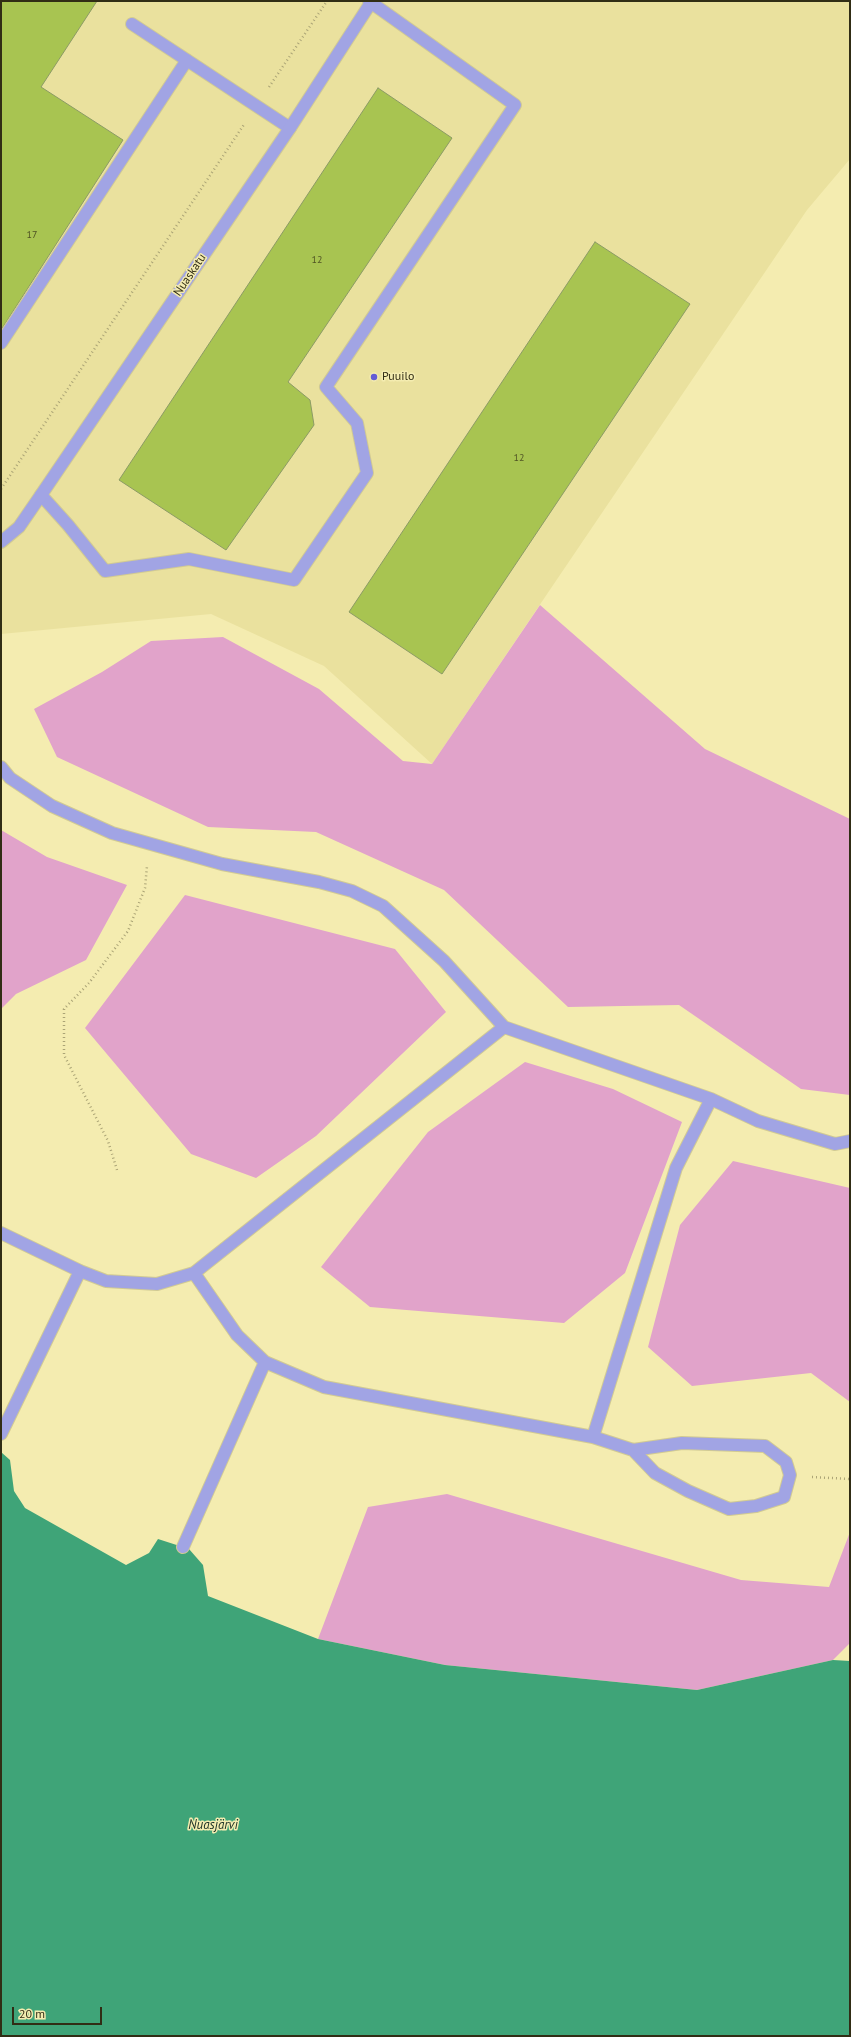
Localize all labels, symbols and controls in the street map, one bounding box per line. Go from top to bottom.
house number: 17 [27,229,37,241]
street label: Nuaskatu [171,251,209,299]
house number: 12 [312,254,322,266]
place label: Puuilo [382,370,414,384]
marker: Puuilo [369,372,379,382]
house number: 12 [514,452,524,464]
water label: Nuasjärvi [188,1817,238,1833]
scale bar [14,1999,104,2025]
text: 20 m [19,2006,45,2021]

